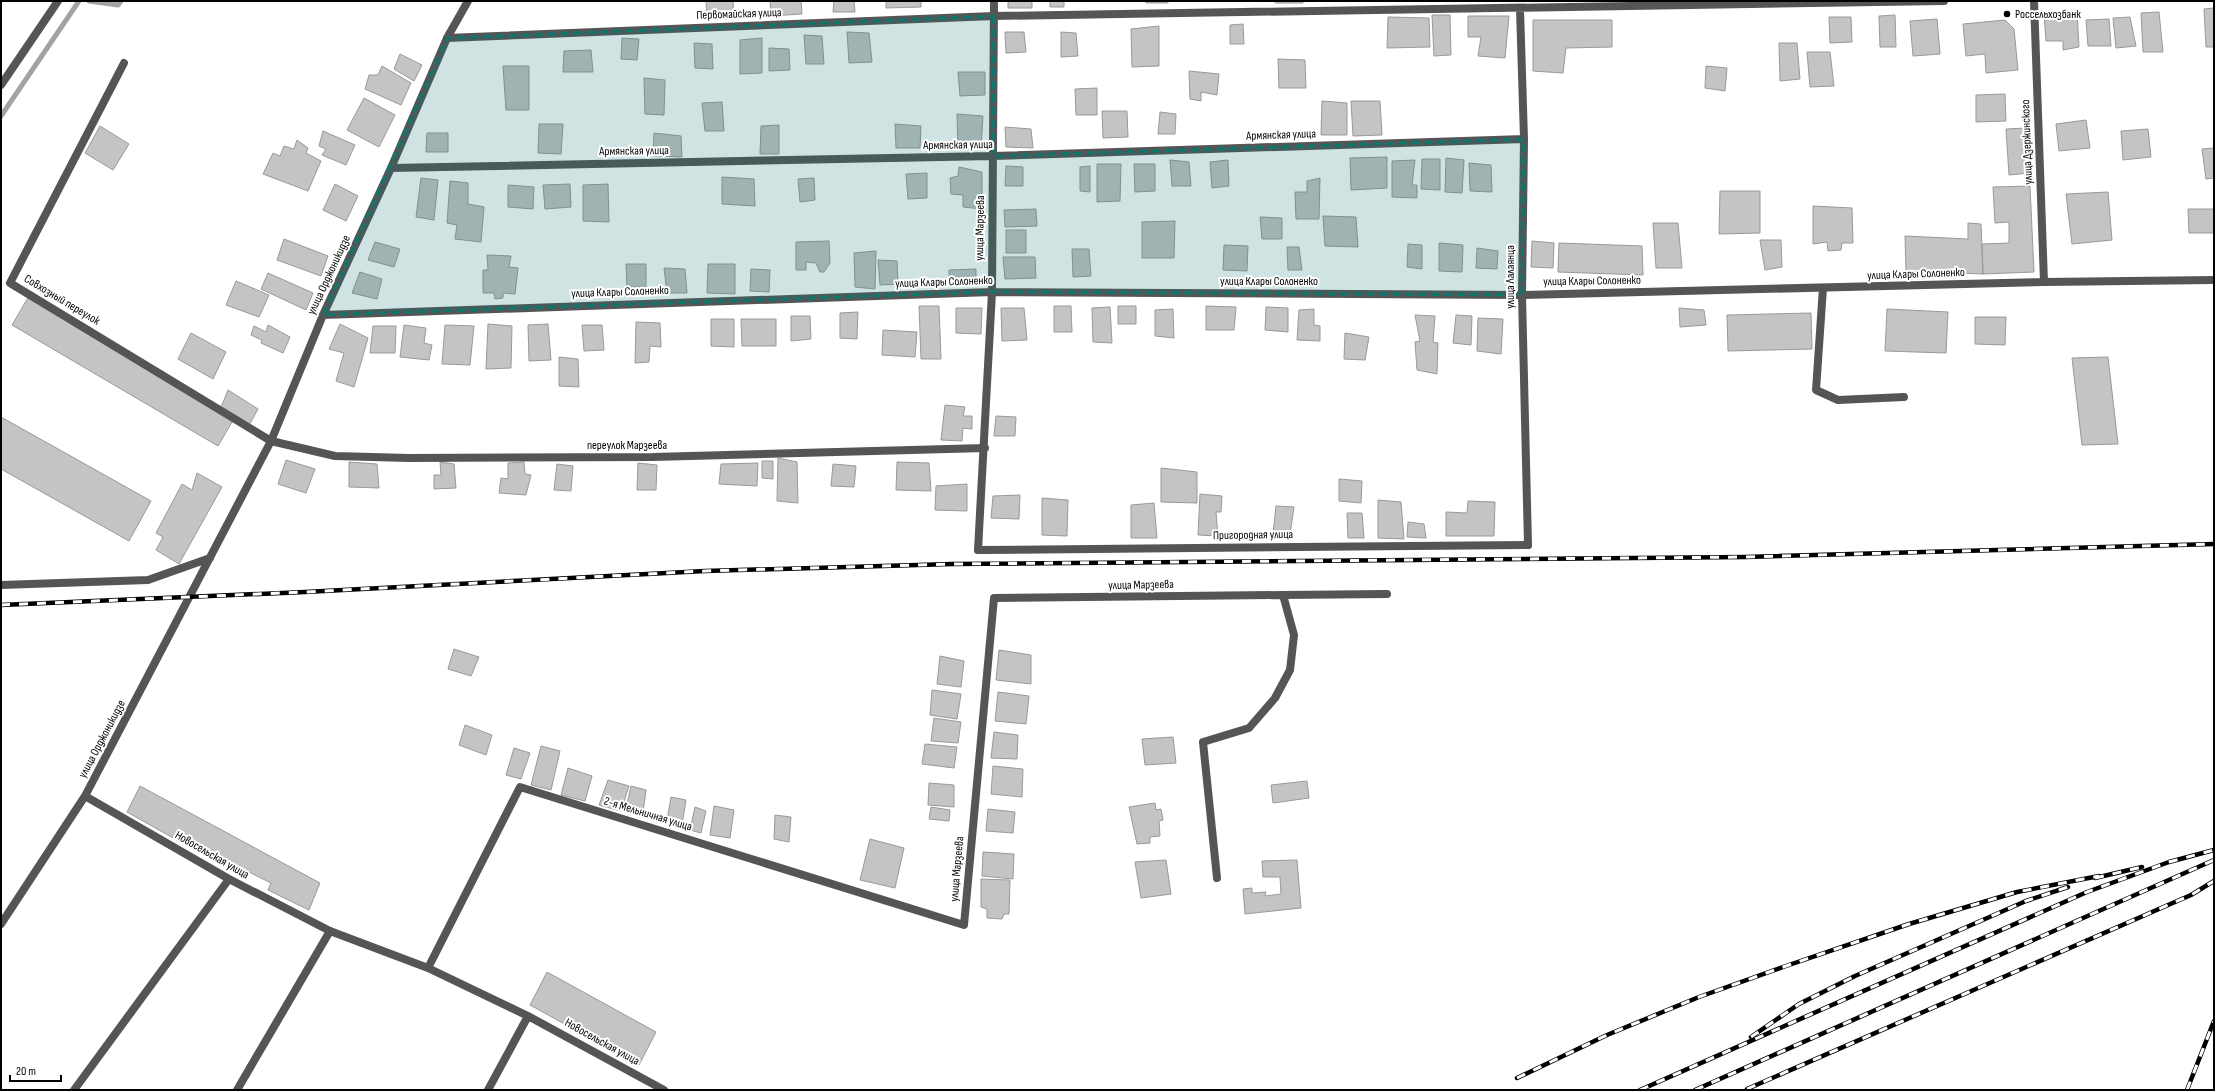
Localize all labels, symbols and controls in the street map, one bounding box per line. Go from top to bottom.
street label: Первомайская улица [696,5,782,23]
place label: Россельхозбанк [2015,7,2081,22]
marker: Россельхозбанк [2002,9,2012,19]
street label: улица Дзержинского [2018,99,2036,185]
street label: Армянская улица [1245,126,1317,144]
street label: Армянская улица [922,137,993,153]
street label: Армянская улица [598,143,669,159]
street label: улица Марзеева [972,195,988,261]
street label: улица Орджоникидзе [304,233,354,317]
street label: улица Лалаянца [1503,245,1518,309]
street label: улица Клары Солоненко [1867,265,1965,283]
street label: Совхозный переулок [21,271,103,329]
street label: улица Клары Солоненко [895,273,993,291]
street label: улица Клары Солоненко [1543,273,1641,289]
street label: улица Клары Солоненко [1220,274,1318,289]
street label: улица Клары Солоненко [571,283,669,301]
street label: переулок Марзеева [587,438,667,453]
street label: Пригородная улица [1213,527,1294,543]
street label: улица Марзеева [1108,577,1174,593]
street label: улица Орджоникидзе [75,697,129,781]
street label: 2-я Мельничная улица [602,793,694,835]
street label: Новосельская улица [172,828,252,882]
street label: улица Марзеева [947,835,967,902]
street label: Новосельская улица [562,1015,642,1069]
scale bar [10,1057,61,1083]
text: 20 m [16,1064,36,1079]

